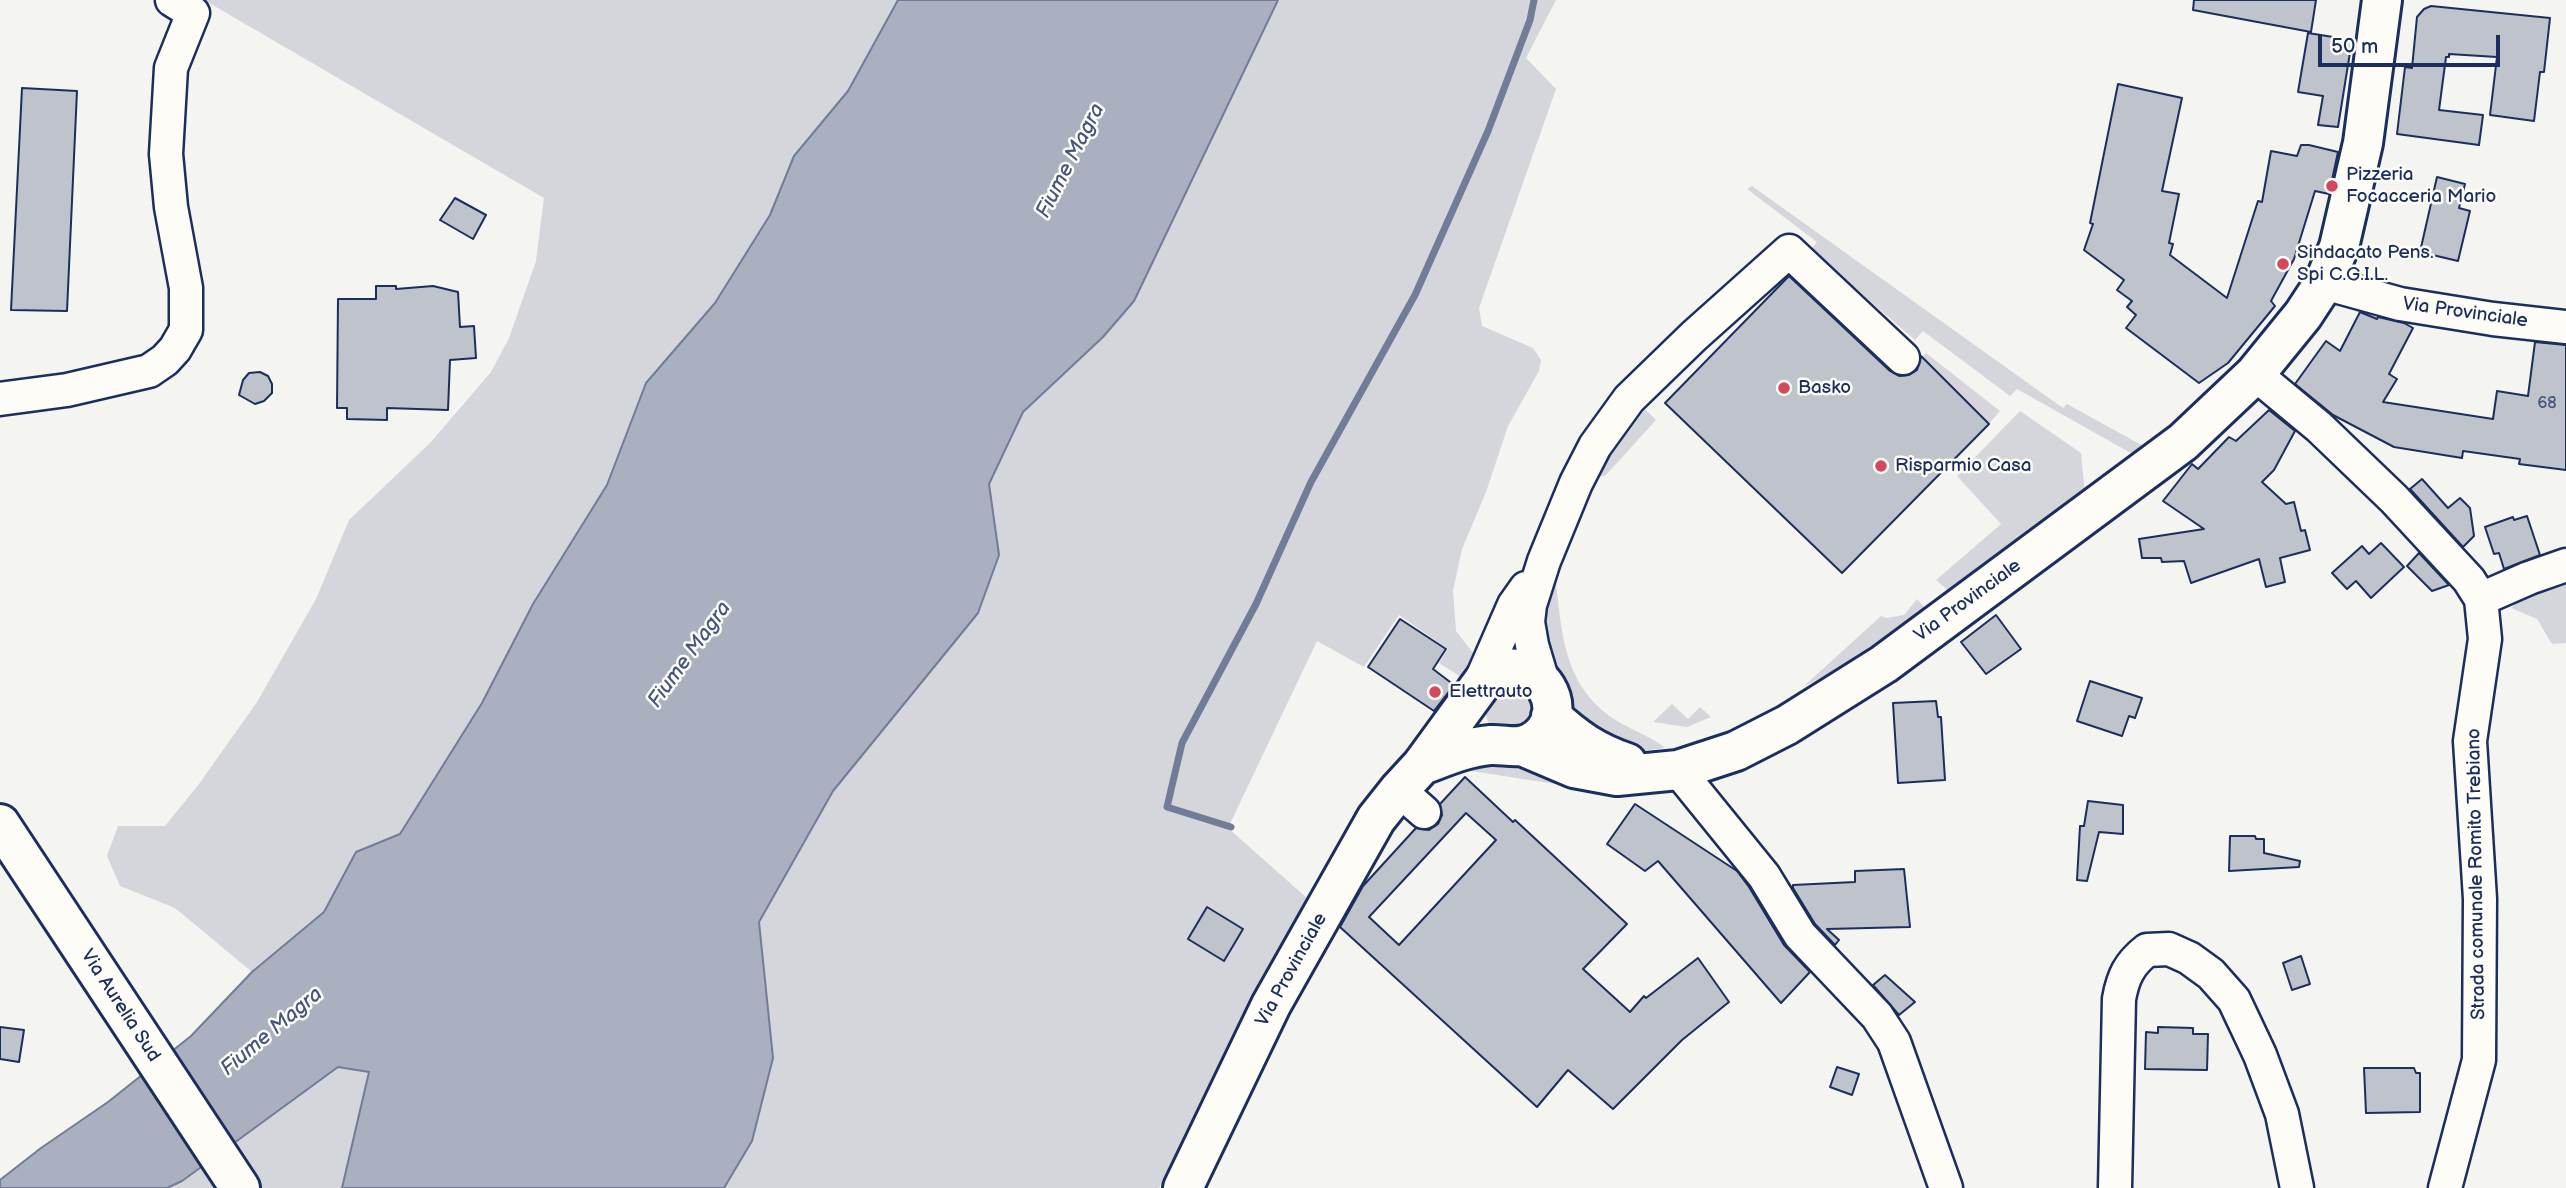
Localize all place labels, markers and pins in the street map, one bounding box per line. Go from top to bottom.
place label: Pizzeria Focacceria Mario [2346,164,2496,208]
marker: Pizzeria Focacceria Mario [2324,178,2340,194]
place label: Sindacato Pens. Spi C.G.I.L. [2297,242,2434,286]
marker: Sindacato Pens. Spi C.G.I.L. [2275,256,2291,272]
place label: Basko [1798,377,1851,399]
marker: Basko [1776,380,1792,396]
place label: Risparmio Casa [1895,455,2031,477]
marker: Risparmio Casa [1873,458,1889,474]
place label: Elettrauto [1449,681,1532,703]
marker: Elettrauto [1427,684,1443,700]

